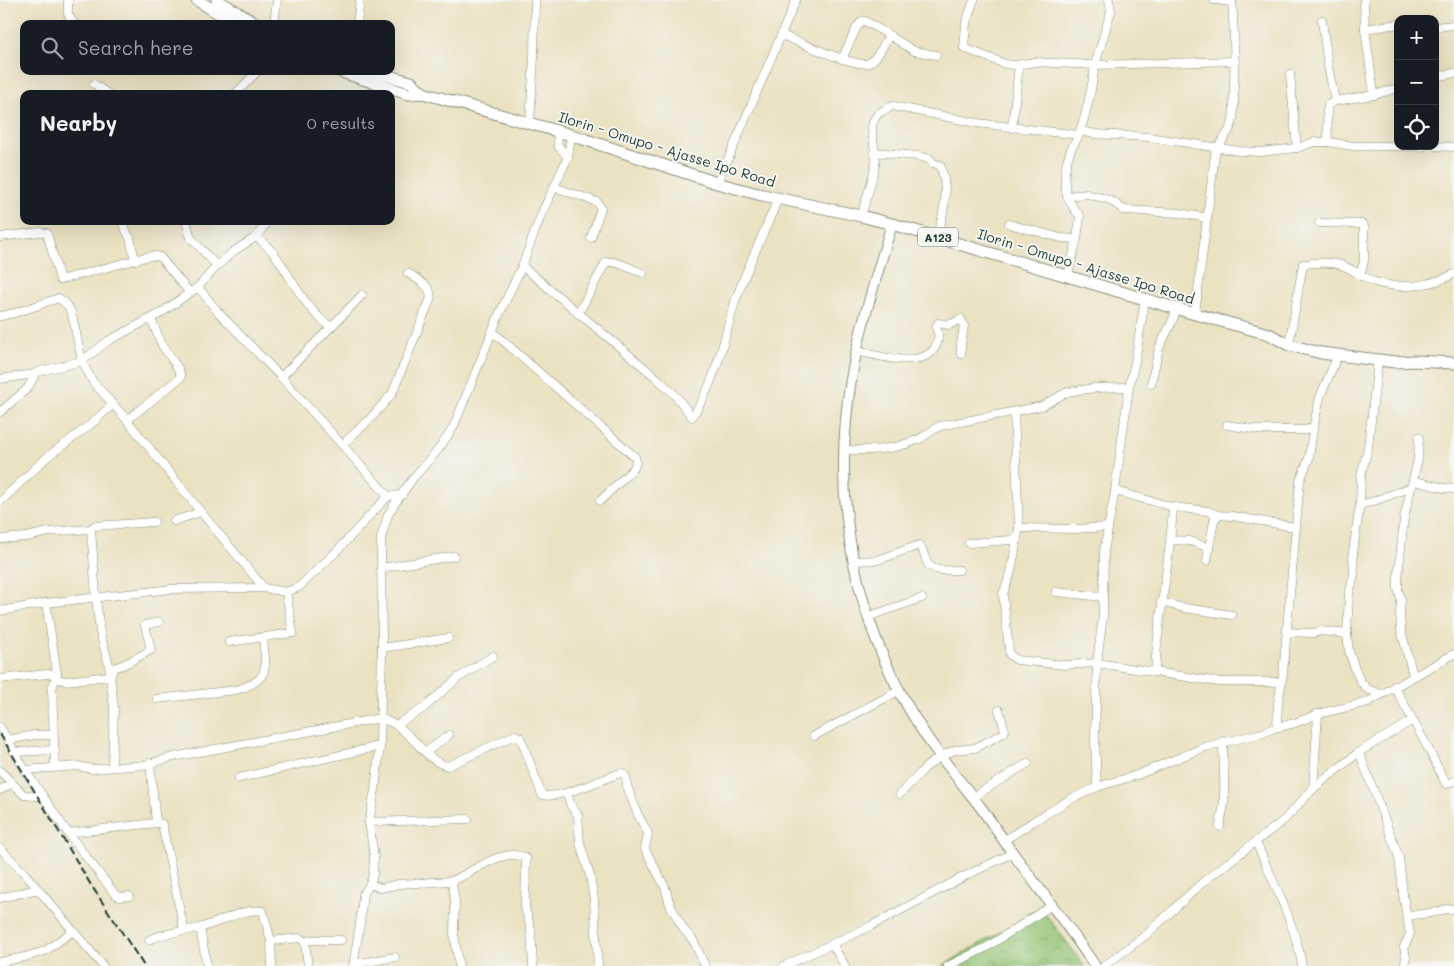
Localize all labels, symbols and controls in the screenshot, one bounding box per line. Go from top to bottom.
map controls [1394,15,1439,150]
button: + [1394,15,1439,60]
search box [20,20,395,75]
icon: search [38,34,66,62]
text: Search here [78,35,194,60]
button: − [1394,60,1439,105]
button: locate [1394,105,1439,150]
street label: Ilorin - Omupo - Ajasse Ipo Road [556,107,778,191]
text: Nearby [40,109,117,136]
text: 0 results [307,112,375,133]
street label: Ilorin - Omupo - Ajasse Ipo Road [975,224,1197,308]
road number: A123 [918,228,958,246]

